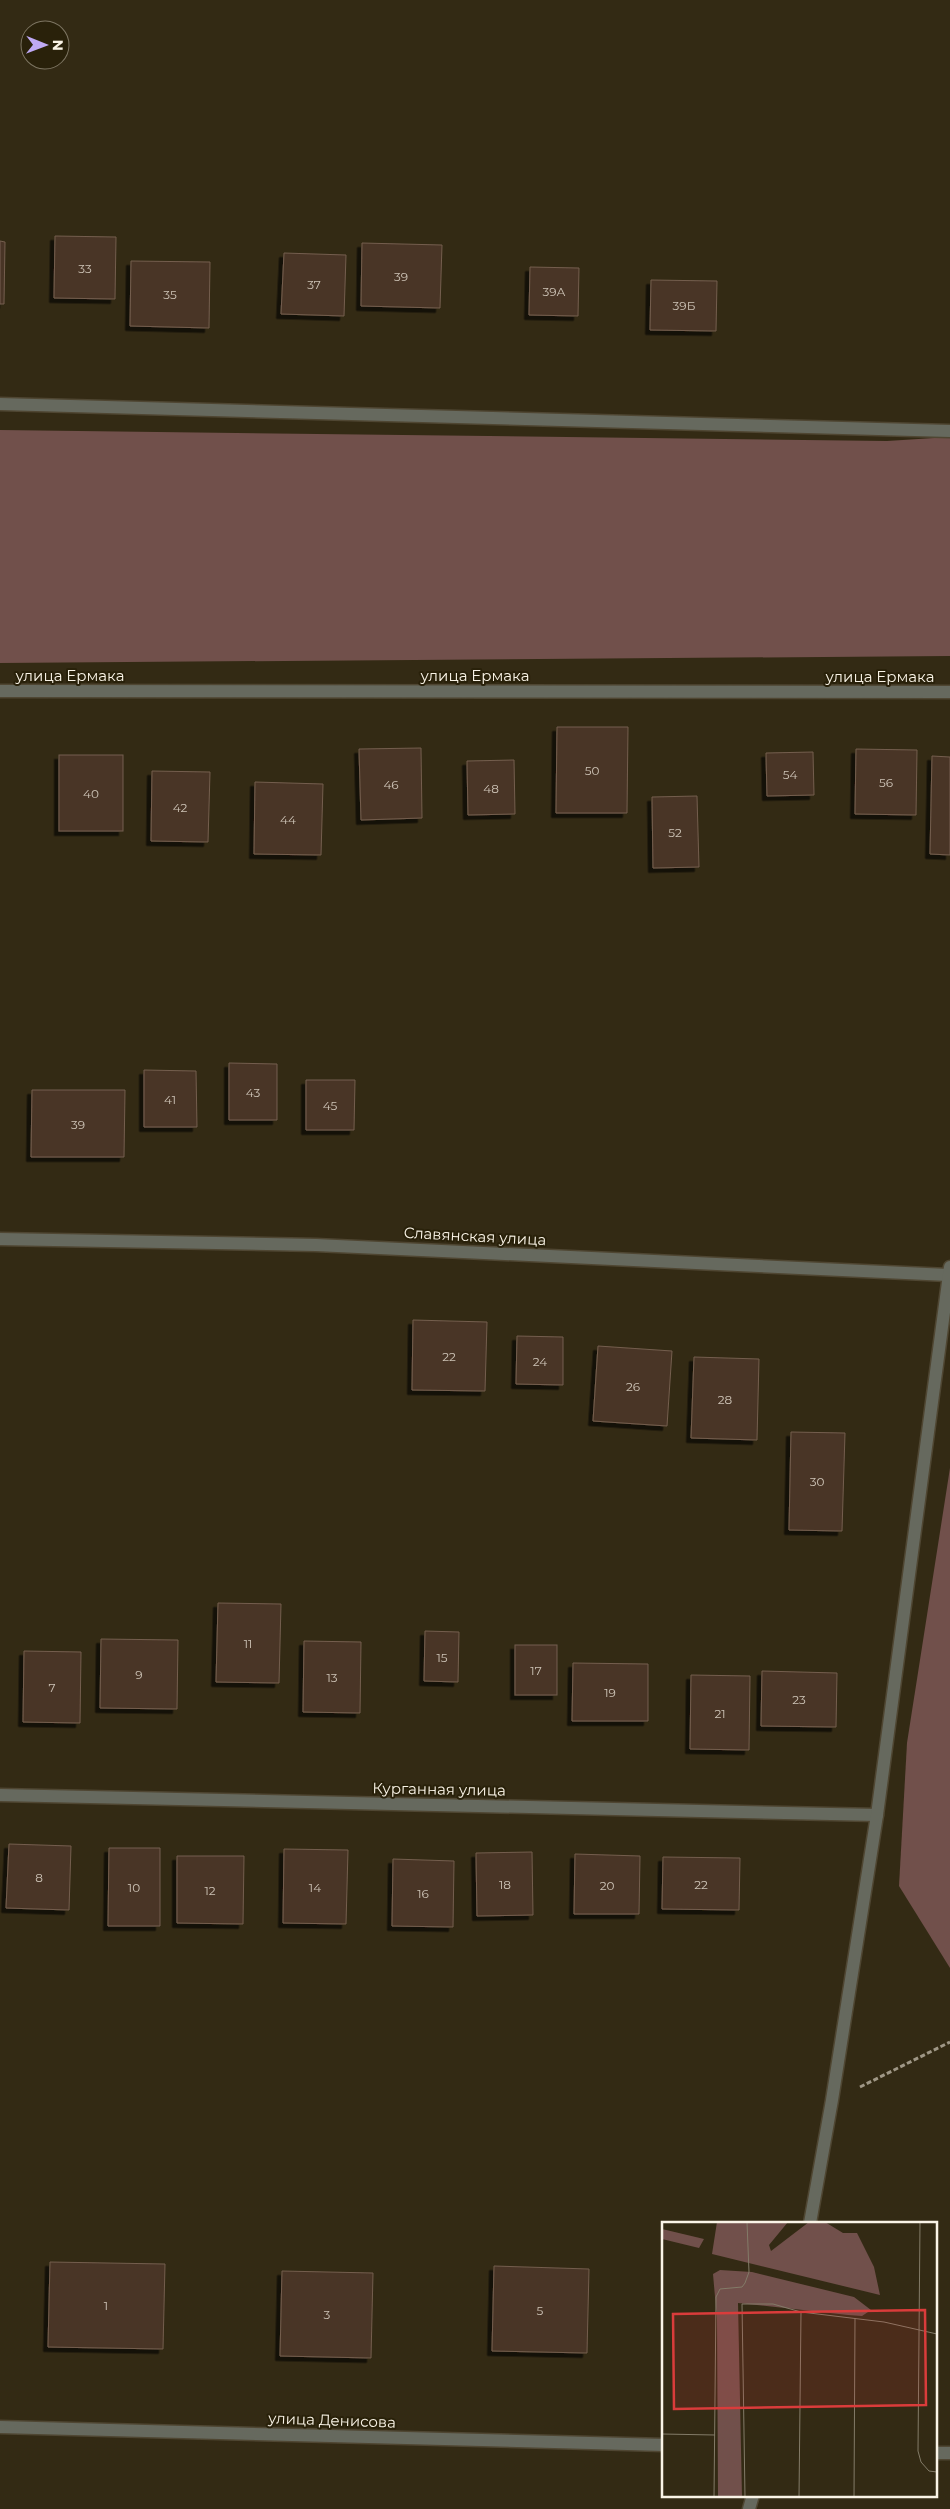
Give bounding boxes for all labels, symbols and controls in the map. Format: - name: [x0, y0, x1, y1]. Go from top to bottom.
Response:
- north arrow: [20, 20, 70, 70]
- text: N: [49, 39, 67, 51]
- house number: 33: [78, 261, 92, 276]
- house number: 39: [394, 269, 408, 284]
- house number: 37: [307, 277, 321, 292]
- house number: 39А: [543, 284, 566, 299]
- house number: 35: [163, 287, 177, 302]
- house number: 39Б: [673, 298, 696, 313]
- street label: улица Ермака: [15, 666, 124, 685]
- street label: улица Ермака: [420, 666, 529, 685]
- street label: улица Ермака: [825, 667, 934, 686]
- house number: 50: [585, 763, 599, 778]
- house number: 54: [783, 767, 797, 782]
- house number: 56: [879, 775, 893, 790]
- house number: 46: [383, 777, 399, 792]
- house number: 48: [483, 781, 499, 796]
- house number: 40: [83, 786, 99, 801]
- house number: 42: [173, 800, 188, 815]
- house number: 44: [280, 812, 296, 827]
- house number: 52: [668, 825, 682, 840]
- house number: 43: [246, 1085, 260, 1100]
- house number: 41: [164, 1092, 176, 1107]
- house number: 45: [323, 1098, 338, 1113]
- house number: 39: [71, 1117, 85, 1132]
- street label: Славянская улица: [403, 1223, 547, 1249]
- house number: 22: [442, 1349, 456, 1364]
- house number: 24: [533, 1354, 547, 1369]
- house number: 26: [626, 1379, 640, 1394]
- house number: 28: [718, 1392, 733, 1407]
- house number: 30: [810, 1474, 824, 1489]
- house number: 11: [244, 1636, 252, 1651]
- house number: 15: [436, 1650, 448, 1665]
- house number: 17: [530, 1663, 542, 1678]
- house number: 9: [135, 1667, 143, 1682]
- house number: 13: [326, 1670, 338, 1685]
- house number: 7: [48, 1680, 56, 1695]
- house number: 19: [604, 1685, 616, 1700]
- house number: 23: [792, 1692, 806, 1707]
- house number: 21: [714, 1706, 726, 1721]
- street label: Курганная улица: [372, 1778, 506, 1800]
- house number: 8: [35, 1870, 43, 1885]
- house number: 18: [499, 1877, 511, 1892]
- house number: 22: [694, 1877, 708, 1892]
- house number: 20: [600, 1878, 614, 1893]
- house number: 10: [128, 1880, 140, 1895]
- house number: 14: [309, 1880, 321, 1895]
- house number: 12: [204, 1883, 216, 1898]
- house number: 16: [417, 1886, 429, 1901]
- inset map: [662, 2222, 938, 2496]
- house number: 1: [104, 2298, 108, 2313]
- house number: 5: [537, 2303, 544, 2318]
- house number: 3: [324, 2307, 331, 2322]
- street label: улица Денисова: [267, 2408, 396, 2432]

